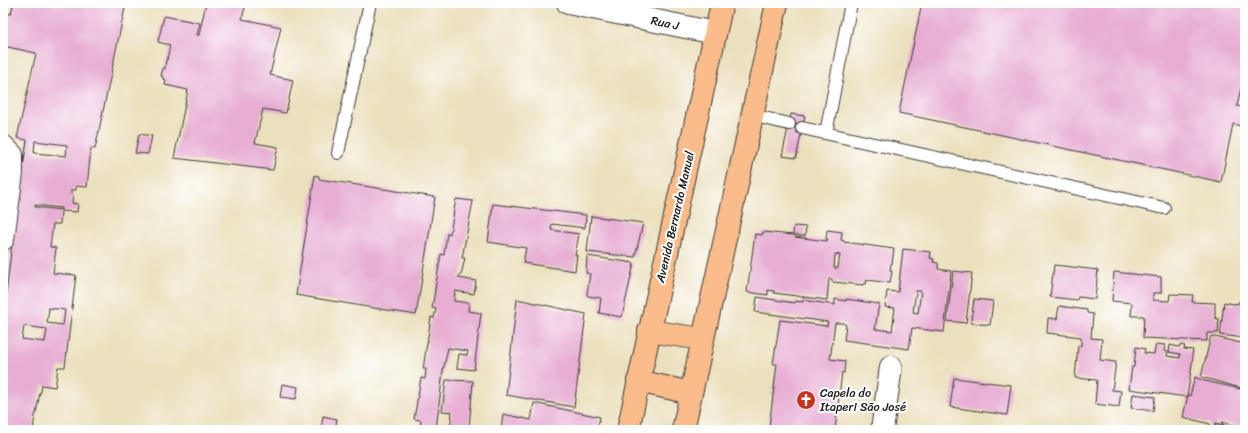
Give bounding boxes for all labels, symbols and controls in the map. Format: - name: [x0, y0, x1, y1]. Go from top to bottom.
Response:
- street label: Rua J: [649, 9, 682, 37]
- street label: Avenida Bernardo Manuel: [649, 149, 701, 286]
- place label: Capela do Itaperi São José: [819, 382, 906, 418]
- church icon: Capela do Itaperi São José: [795, 389, 817, 411]

